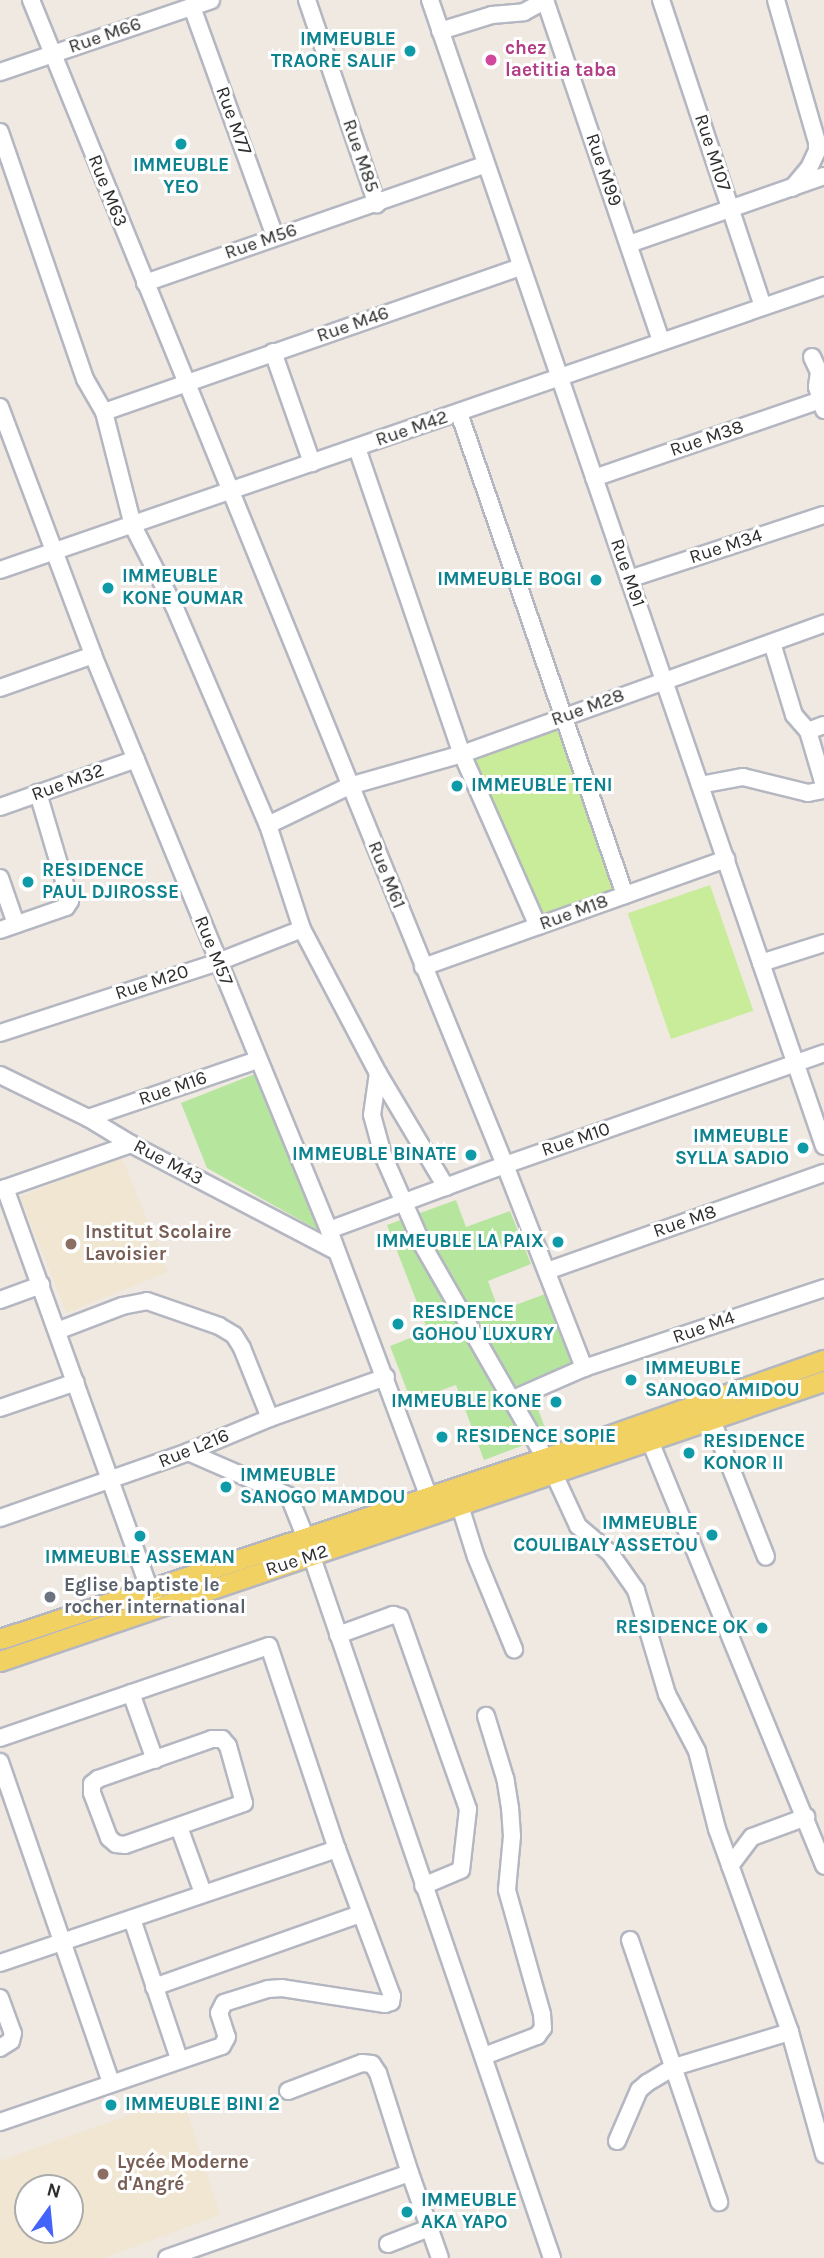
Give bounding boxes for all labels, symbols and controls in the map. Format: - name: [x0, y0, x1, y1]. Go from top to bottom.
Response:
- street label: Rue M66: [66, 13, 144, 59]
- place label: IMMEUBLE TRAORE SALIF: [271, 29, 396, 73]
- place label: chez laetitia taba: [505, 38, 617, 82]
- marker: IMMEUBLE TRAORE SALIF: [402, 43, 418, 59]
- marker: chez laetitia taba: [483, 52, 499, 68]
- street label: Rue M77: [210, 84, 256, 158]
- street label: Rue M107: [689, 111, 735, 195]
- street label: Rue M85: [337, 116, 383, 196]
- street label: Rue M99: [580, 131, 626, 209]
- marker: IMMEUBLE YEO: [173, 136, 189, 152]
- street label: Rue M63: [82, 152, 132, 230]
- place label: IMMEUBLE YEO: [133, 155, 229, 199]
- street label: Rue M56: [222, 219, 300, 265]
- street label: Rue M46: [314, 302, 392, 348]
- street label: Rue M42: [373, 406, 451, 452]
- street label: Rue M38: [667, 416, 747, 462]
- street label: Rue M34: [687, 525, 765, 569]
- street label: Rue M91: [605, 536, 649, 610]
- place label: IMMEUBLE KONE OUMAR: [122, 566, 244, 610]
- place label: IMMEUBLE BOGI: [437, 569, 582, 591]
- marker: IMMEUBLE BOGI: [588, 572, 604, 588]
- marker: IMMEUBLE KONE OUMAR: [100, 580, 116, 596]
- street label: Rue M28: [548, 684, 628, 732]
- street label: Rue M32: [29, 759, 107, 807]
- place label: IMMEUBLE TENI: [471, 775, 613, 797]
- marker: IMMEUBLE TENI: [449, 778, 465, 794]
- street label: Rue M61: [362, 838, 410, 912]
- place label: RESIDENCE PAUL DJIROSSE: [42, 860, 179, 904]
- marker: RESIDENCE PAUL DJIROSSE: [20, 874, 36, 890]
- street label: Rue M18: [537, 890, 611, 936]
- street label: Rue M57: [189, 913, 237, 989]
- street label: Rue M20: [112, 960, 192, 1006]
- street label: Rue M16: [136, 1067, 210, 1111]
- street label: Rue M10: [539, 1118, 613, 1162]
- place label: IMMEUBLE SYLLA SADIO: [675, 1126, 789, 1170]
- street label: Rue M43: [129, 1135, 207, 1191]
- marker: IMMEUBLE SYLLA SADIO: [795, 1140, 811, 1156]
- place label: IMMEUBLE BINATE: [292, 1144, 457, 1166]
- marker: IMMEUBLE BINATE: [463, 1147, 479, 1163]
- street label: Rue M8: [650, 1201, 720, 1243]
- place label: Institut Scolaire Lavoisier: [85, 1222, 232, 1266]
- place label: IMMEUBLE LA PAIX: [376, 1231, 544, 1253]
- marker: IMMEUBLE LA PAIX: [550, 1234, 566, 1250]
- marker: Institut Scolaire Lavoisier: [63, 1236, 79, 1252]
- place label: RESIDENCE GOHOU LUXURY: [412, 1302, 554, 1346]
- street label: Rue M4: [670, 1307, 738, 1349]
- marker: RESIDENCE GOHOU LUXURY: [390, 1316, 406, 1332]
- place label: IMMEUBLE SANOGO AMIDOU: [645, 1358, 800, 1402]
- marker: IMMEUBLE SANOGO AMIDOU: [623, 1372, 639, 1388]
- place label: IMMEUBLE KONE: [391, 1391, 542, 1413]
- marker: IMMEUBLE KONE: [548, 1394, 564, 1410]
- street label: Rue L216: [155, 1424, 233, 1474]
- place label: RESIDENCE SOPIE: [456, 1426, 616, 1448]
- marker: RESIDENCE SOPIE: [434, 1429, 450, 1445]
- place label: RESIDENCE KONOR II: [703, 1431, 805, 1475]
- marker: RESIDENCE KONOR II: [681, 1445, 697, 1461]
- place label: IMMEUBLE SANOGO MAMDOU: [240, 1465, 405, 1509]
- marker: IMMEUBLE SANOGO MAMDOU: [218, 1479, 234, 1495]
- place label: IMMEUBLE COULIBALY ASSETOU: [513, 1513, 698, 1557]
- marker: IMMEUBLE COULIBALY ASSETOU: [704, 1527, 720, 1543]
- marker: IMMEUBLE ASSEMAN: [132, 1528, 148, 1544]
- street label: Rue M2: [263, 1540, 331, 1582]
- place label: IMMEUBLE ASSEMAN: [45, 1547, 235, 1569]
- place label: Eglise baptiste le rocher international: [64, 1575, 246, 1619]
- marker: Eglise baptiste le rocher international: [42, 1589, 58, 1605]
- place label: RESIDENCE OK: [616, 1617, 748, 1639]
- marker: RESIDENCE OK: [754, 1620, 770, 1636]
- place label: IMMEUBLE BINI 2: [125, 2094, 280, 2116]
- marker: IMMEUBLE BINI 2: [103, 2097, 119, 2113]
- place label: Lycée Moderne d'Angré: [117, 2152, 249, 2196]
- marker: Lycée Moderne d'Angré: [95, 2166, 111, 2182]
- north arrow: [14, 2174, 84, 2244]
- text: N: [44, 2178, 63, 2203]
- place label: IMMEUBLE AKA YAPO: [421, 2190, 517, 2234]
- marker: IMMEUBLE AKA YAPO: [399, 2204, 415, 2220]

